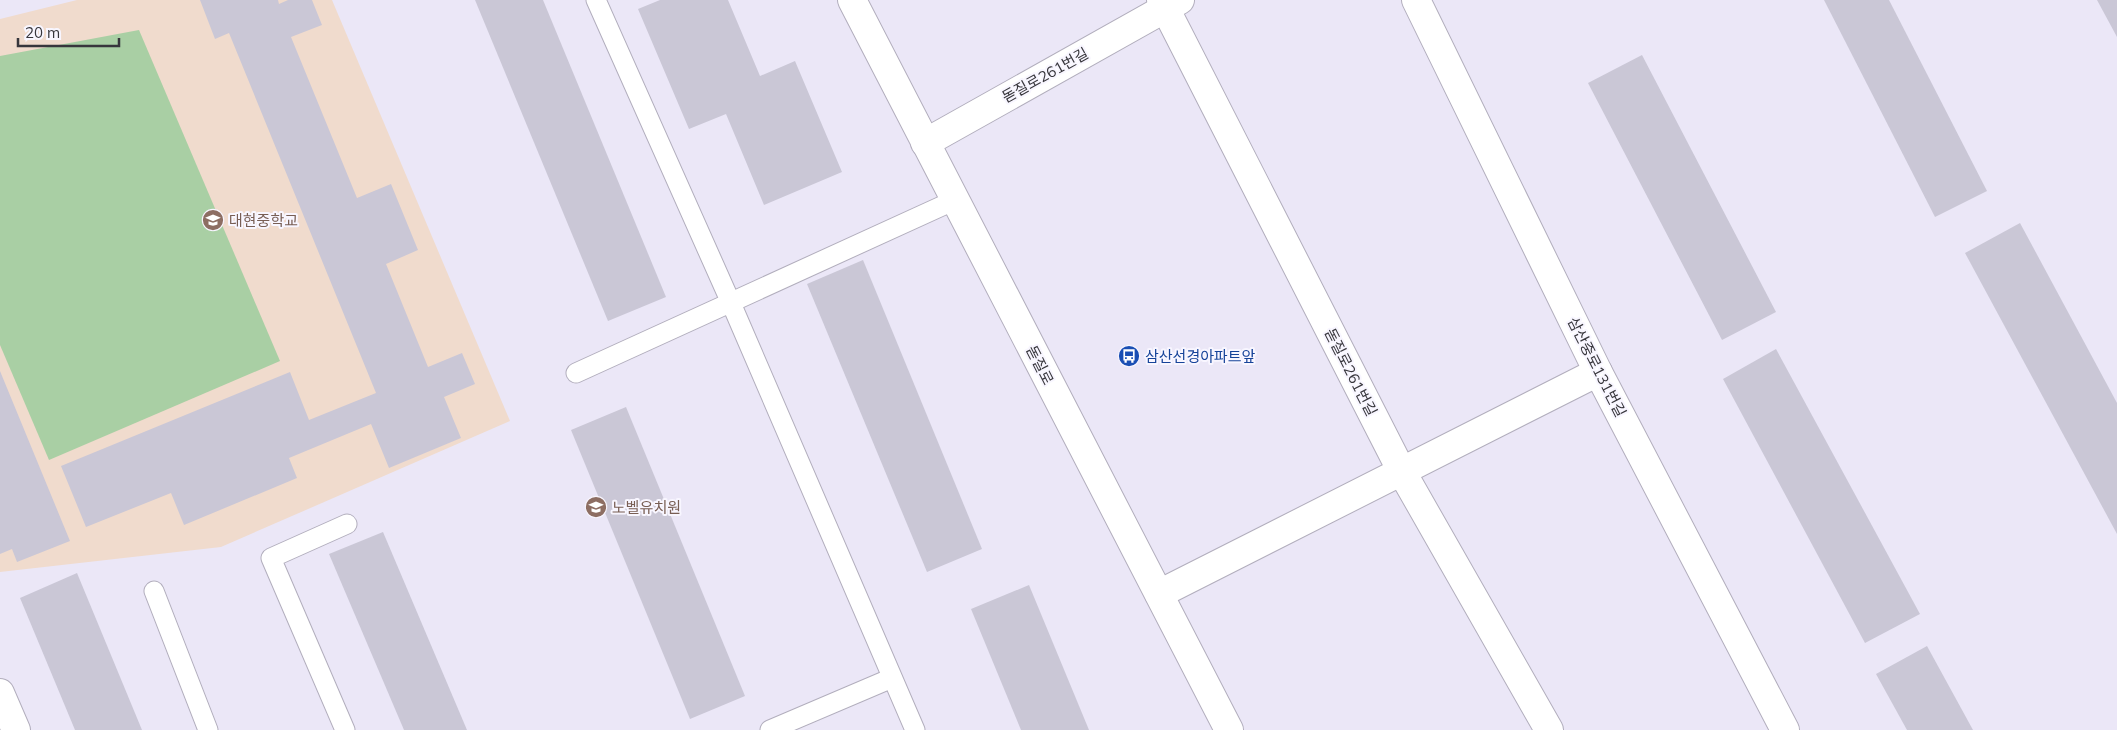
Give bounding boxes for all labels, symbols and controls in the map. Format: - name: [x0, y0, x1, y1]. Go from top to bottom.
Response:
- scale bar: [18, 15, 119, 47]
- text: 20 m: [25, 23, 60, 42]
- street label: 돋질로261번길: [998, 43, 1092, 107]
- school or university icon: 대현중학교: [201, 208, 225, 232]
- place label: 대현중학교: [229, 211, 298, 230]
- street label: 삼산중로131번길: [1564, 314, 1630, 420]
- street label: 돋질로261번길: [1321, 325, 1381, 419]
- street label: 돋질로: [1022, 342, 1058, 388]
- bus stop icon: 삼산선경아파트앞: [1117, 344, 1141, 368]
- place label: 삼산선경아파트앞: [1145, 347, 1256, 366]
- school or university icon: 노벨유치원: [584, 495, 608, 519]
- place label: 노벨유치원: [612, 498, 681, 517]

